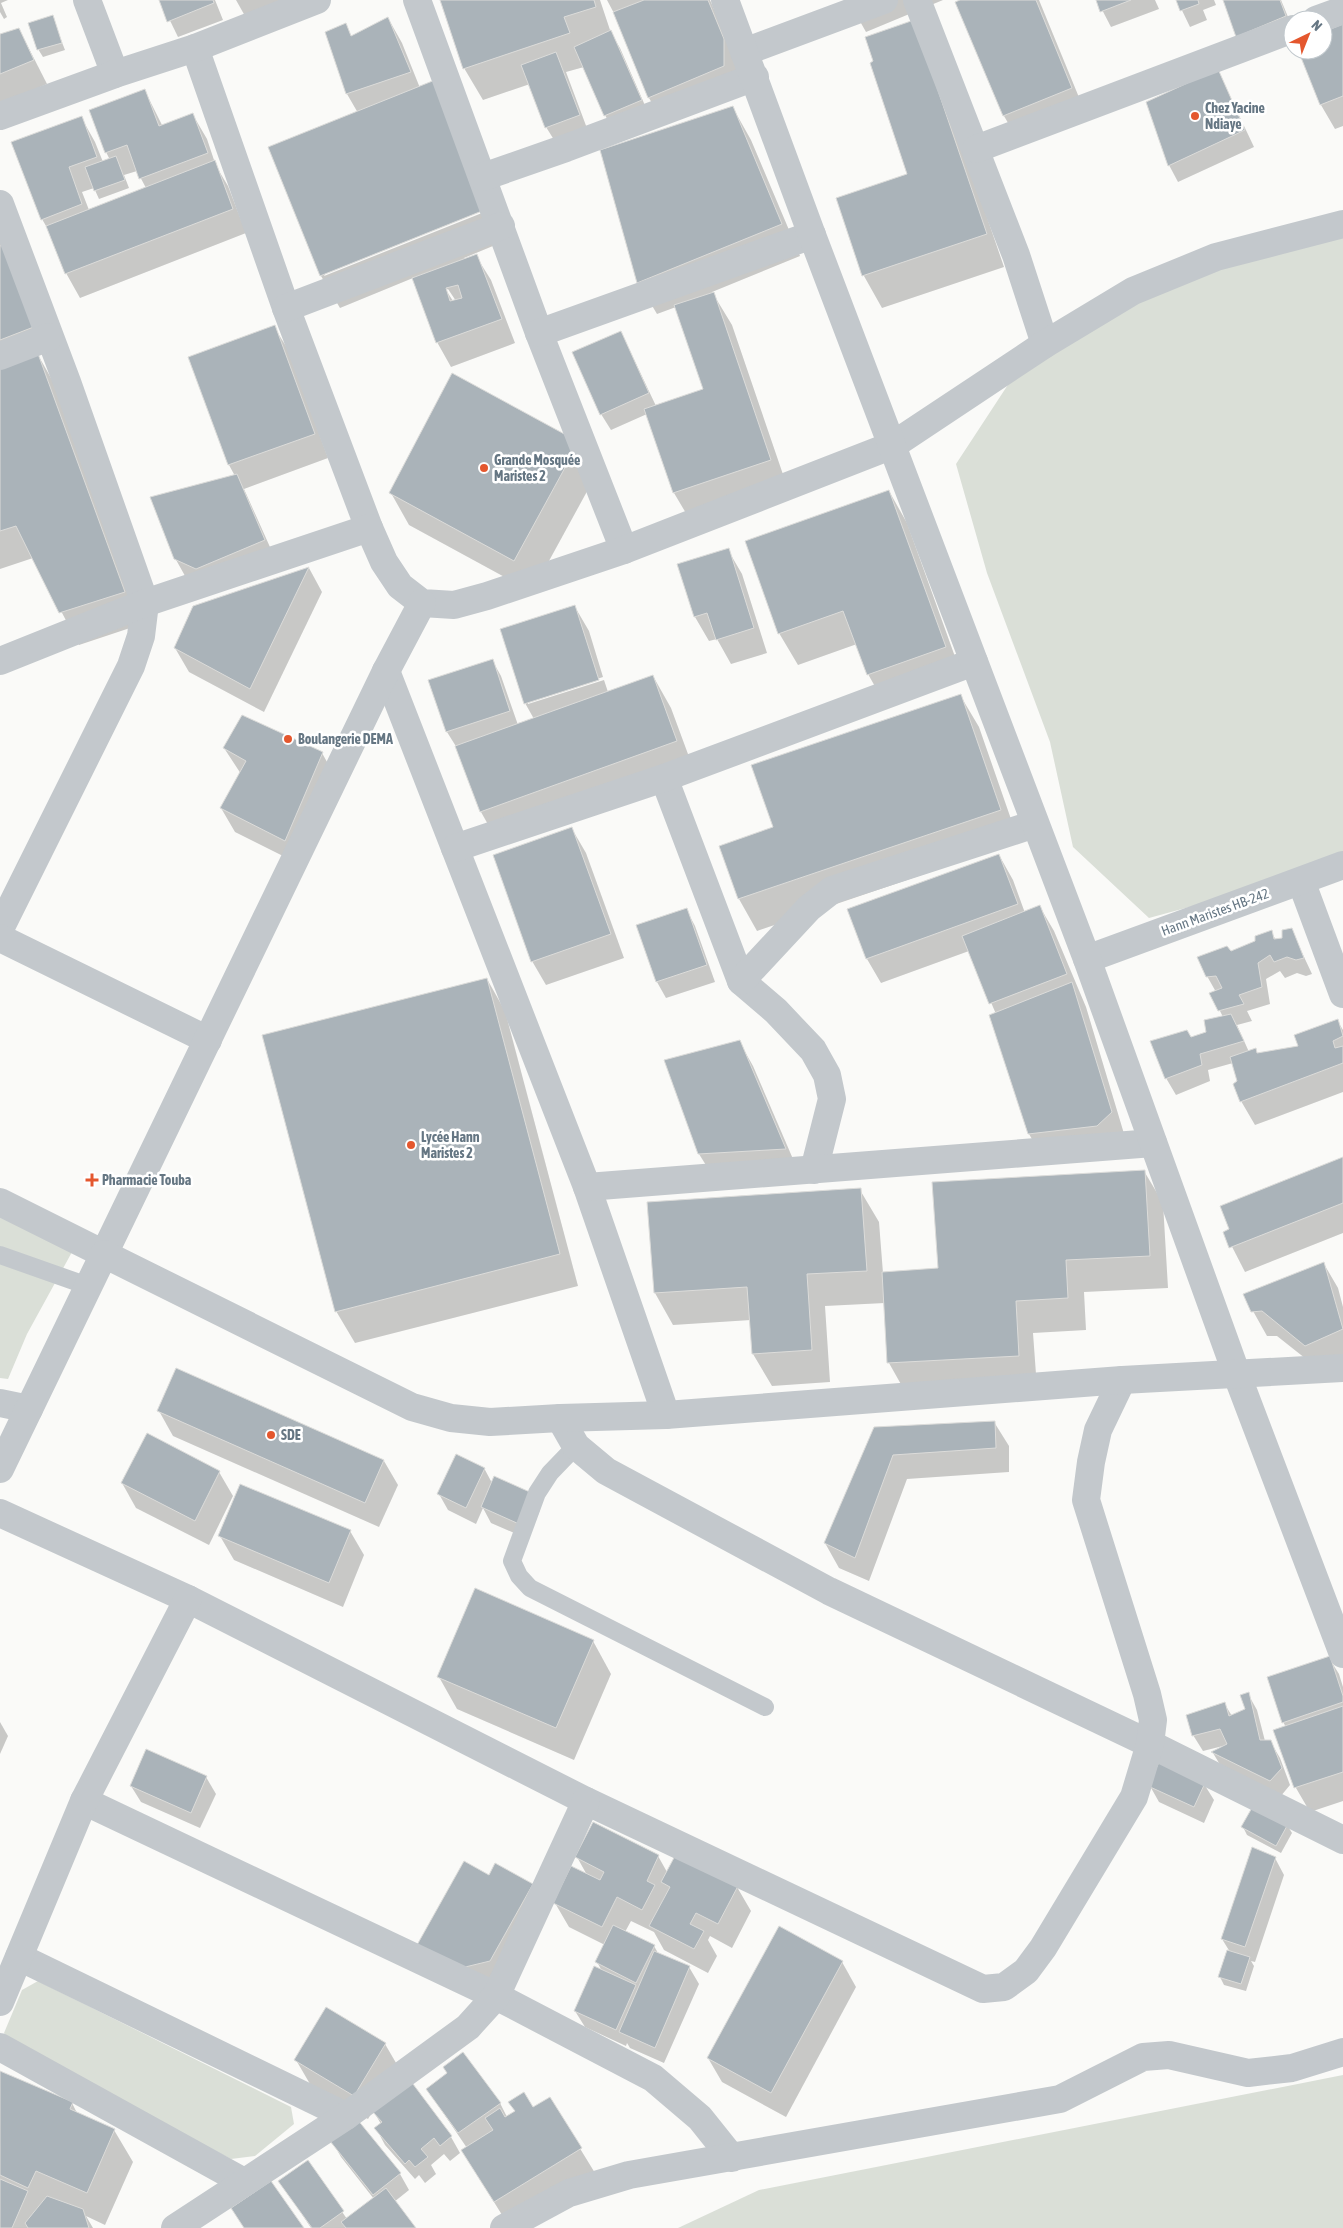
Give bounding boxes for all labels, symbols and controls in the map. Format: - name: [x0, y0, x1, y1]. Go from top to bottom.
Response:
- north arrow: [1283, 10, 1333, 60]
- text: N: [1308, 17, 1325, 34]
- place label: Chez Yacine Ndiaye: [1205, 100, 1265, 132]
- marker: Chez Yacine Ndiaye: [1189, 110, 1201, 122]
- place label: Grande Mosquée Maristes 2: [494, 452, 580, 484]
- marker: Grande Mosquée Maristes 2: [478, 462, 490, 474]
- place label: Boulangerie DEMA: [298, 731, 393, 747]
- marker: Boulangerie DEMA: [282, 733, 294, 745]
- street label: Hann Maristes HB-242: [1159, 885, 1271, 939]
- place label: Lycée Hann Maristes 2: [421, 1129, 480, 1161]
- marker: Lycée Hann Maristes 2: [405, 1139, 417, 1151]
- place label: Pharmacie Touba: [102, 1172, 192, 1188]
- marker: Pharmacie Touba: [86, 1174, 98, 1186]
- place label: SDE: [281, 1427, 301, 1443]
- marker: SDE: [265, 1429, 277, 1441]

